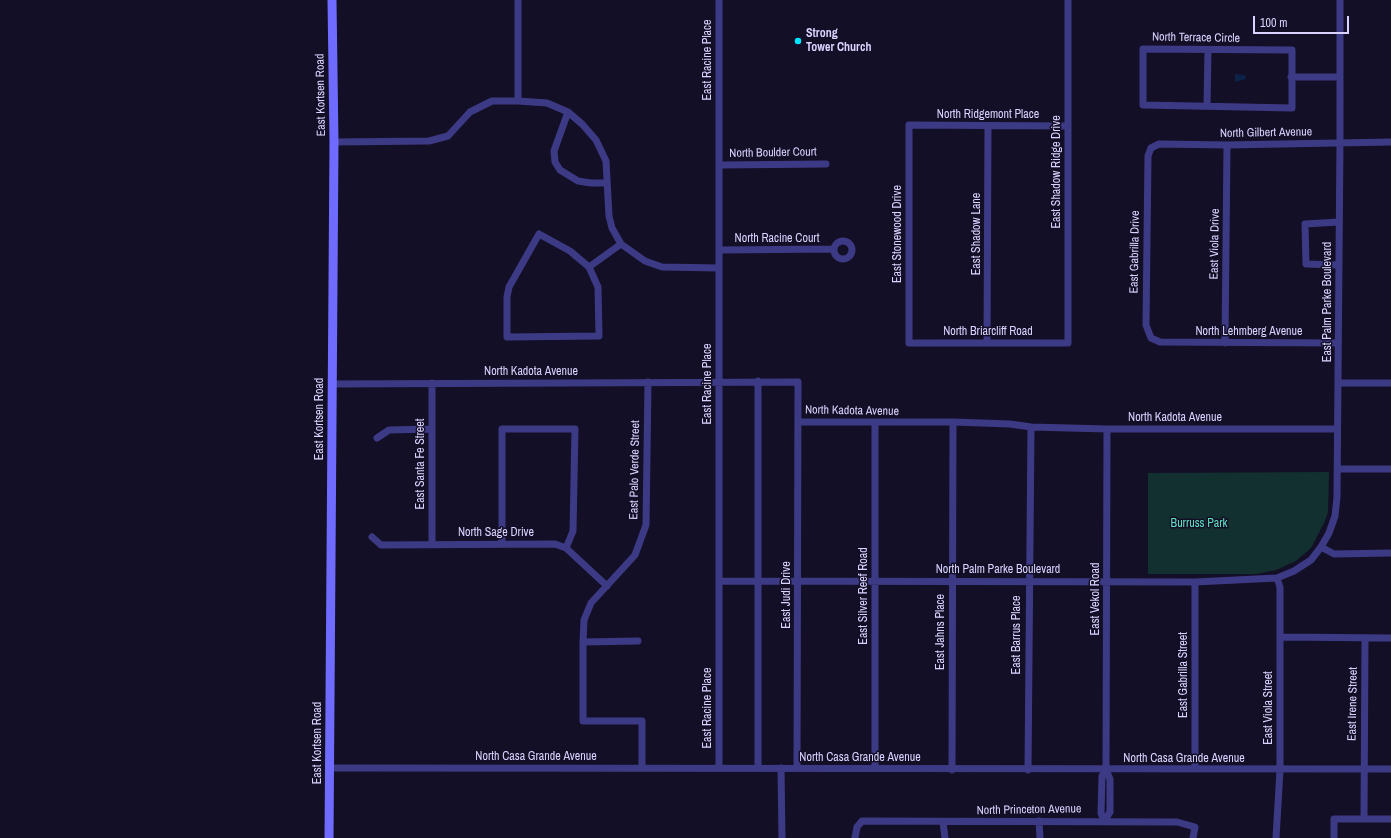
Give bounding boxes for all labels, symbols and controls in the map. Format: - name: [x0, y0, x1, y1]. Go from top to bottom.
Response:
- scale bar: [1255, 8, 1351, 34]
- text: 100 m: [1260, 15, 1287, 31]
- street label: East Racine Place: [701, 20, 715, 100]
- place label: Strong Tower Church: [806, 27, 871, 55]
- street label: North Terrace Circle: [1152, 30, 1240, 46]
- marker: Strong Tower Church: [793, 36, 803, 46]
- street label: East Kortsen Road: [313, 54, 329, 136]
- street label: North Ridgemont Place: [937, 108, 1039, 122]
- street label: East Shadow Ridge Drive: [1050, 115, 1064, 229]
- street label: North Gilbert Avenue: [1220, 125, 1312, 141]
- street label: North Boulder Court: [729, 145, 817, 161]
- street label: East Stonewood Drive: [891, 185, 905, 283]
- street label: East Shadow Lane: [970, 193, 984, 275]
- street label: East Viola Drive: [1207, 208, 1223, 280]
- street label: East Gabrilla Drive: [1127, 210, 1143, 294]
- street label: North Racine Court: [735, 232, 819, 246]
- street label: East Palm Parke Boulevard: [1321, 242, 1335, 362]
- street label: North Briarcliff Road: [943, 325, 1033, 339]
- street label: North Lehmberg Avenue: [1195, 325, 1303, 339]
- street label: East Racine Place: [701, 344, 715, 424]
- street label: North Kadota Avenue: [484, 365, 578, 379]
- street label: East Kortsen Road: [313, 378, 327, 460]
- street label: North Kadota Avenue: [805, 403, 899, 419]
- street label: North Kadota Avenue: [1128, 411, 1222, 425]
- street label: East Santa Fe Street: [414, 419, 428, 509]
- street label: East Palo Verde Street: [627, 420, 643, 520]
- park label: Burruss Park: [1171, 517, 1227, 531]
- street label: North Sage Drive: [458, 526, 534, 540]
- street label: East Silver Reef Road: [857, 547, 871, 645]
- street label: East Judi Drive: [780, 561, 794, 629]
- street label: North Palm Parke Boulevard: [936, 563, 1060, 577]
- street label: East Vekol Road: [1089, 563, 1103, 635]
- street label: East Jahns Place: [934, 594, 948, 670]
- street label: East Barrus Place: [1010, 596, 1024, 674]
- street label: East Gabrilla Street: [1177, 632, 1191, 718]
- street label: East Irene Street: [1345, 667, 1361, 741]
- street label: East Racine Place: [701, 668, 715, 748]
- street label: East Viola Street: [1262, 671, 1276, 745]
- street label: East Kortsen Road: [311, 702, 325, 784]
- street label: North Casa Grande Avenue: [475, 750, 597, 764]
- street label: North Casa Grande Avenue: [799, 751, 921, 765]
- street label: North Casa Grande Avenue: [1123, 752, 1245, 766]
- street label: North Princeton Avenue: [976, 802, 1082, 818]

